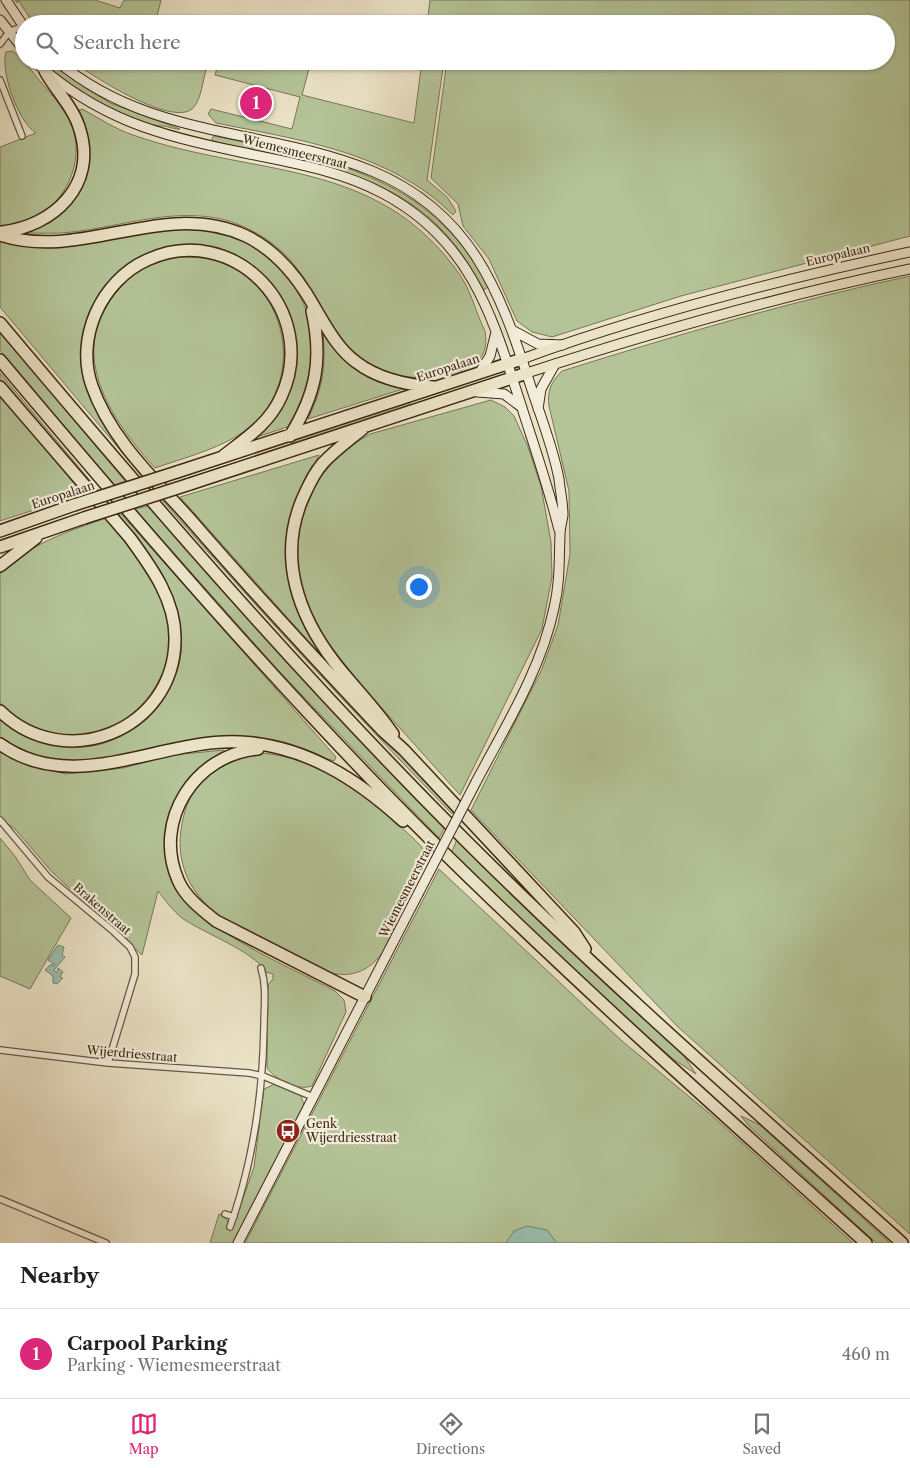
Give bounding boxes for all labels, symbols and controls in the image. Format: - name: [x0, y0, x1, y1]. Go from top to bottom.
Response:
- search box: [15, 15, 895, 70]
- icon: search: [33, 29, 61, 57]
- text: Search here: [73, 31, 181, 54]
- pin: 1: [240, 84, 272, 122]
- street label: Wiemesmeerstraat: [240, 131, 350, 172]
- street label: Europalaan: [804, 240, 872, 269]
- street label: Europalaan: [414, 350, 482, 385]
- street label: Europalaan: [29, 477, 97, 512]
- your location: [406, 574, 432, 600]
- street label: Wiemesmeerstraat: [375, 837, 438, 941]
- street label: Brakenstraat: [70, 879, 135, 938]
- street label: Wijerdriesstraat: [85, 1042, 179, 1065]
- place label: Genk Wijerdriesstraat: [305, 1116, 398, 1145]
- bus stop icon: Genk Wijerdriesstraat: [275, 1118, 301, 1144]
- text: Nearby: [20, 1263, 99, 1288]
- text: Carpool Parking: [67, 1332, 227, 1355]
- text: 1: [32, 1344, 40, 1364]
- text: 460 m: [842, 1344, 890, 1364]
- text: Parking · Wiemesmeerstraat: [67, 1355, 281, 1375]
- tab: Map: [129, 1410, 159, 1458]
- tab: Directions: [416, 1410, 485, 1458]
- tab: Saved: [742, 1410, 781, 1458]

